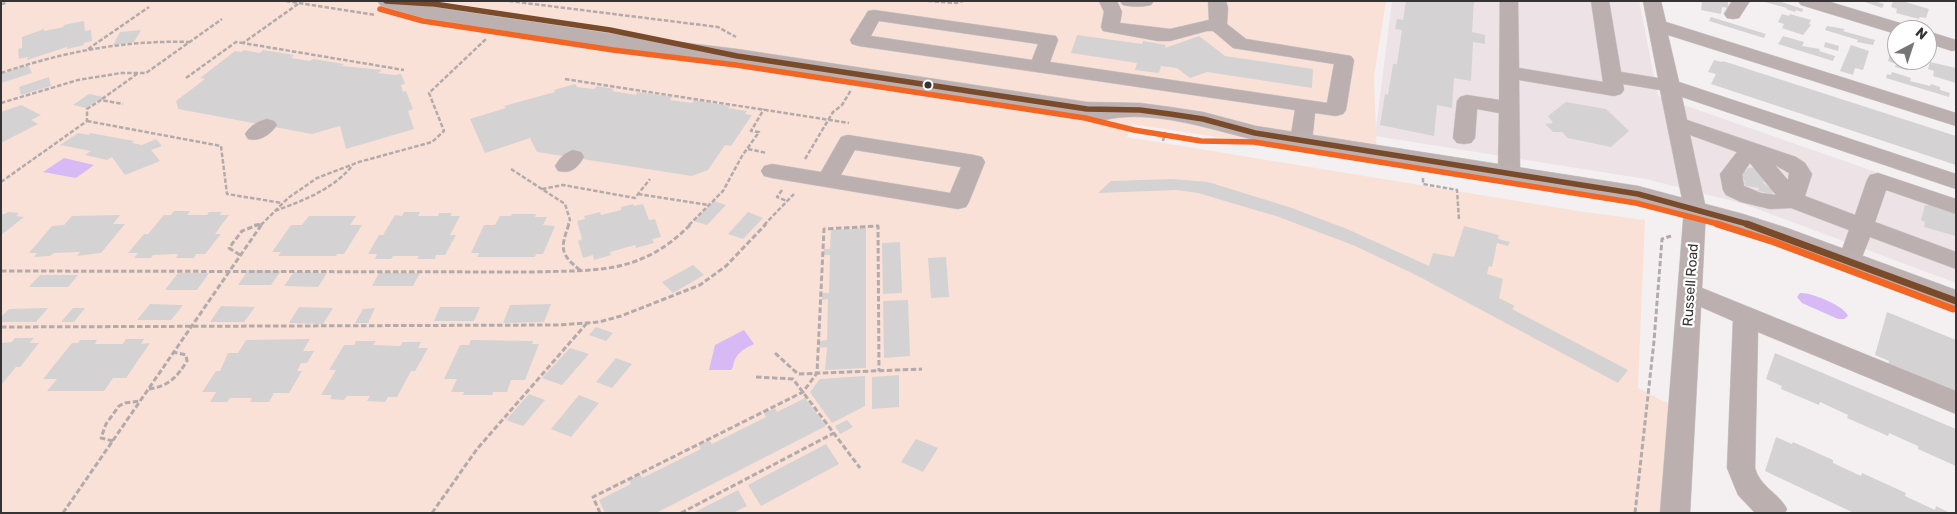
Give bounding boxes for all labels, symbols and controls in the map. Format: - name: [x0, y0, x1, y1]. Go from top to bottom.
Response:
- north arrow: [1887, 20, 1937, 70]
- text: N: [1912, 24, 1931, 44]
- unlabelled marker: [923, 80, 933, 90]
- street label: Russell Road: [1680, 243, 1702, 327]

